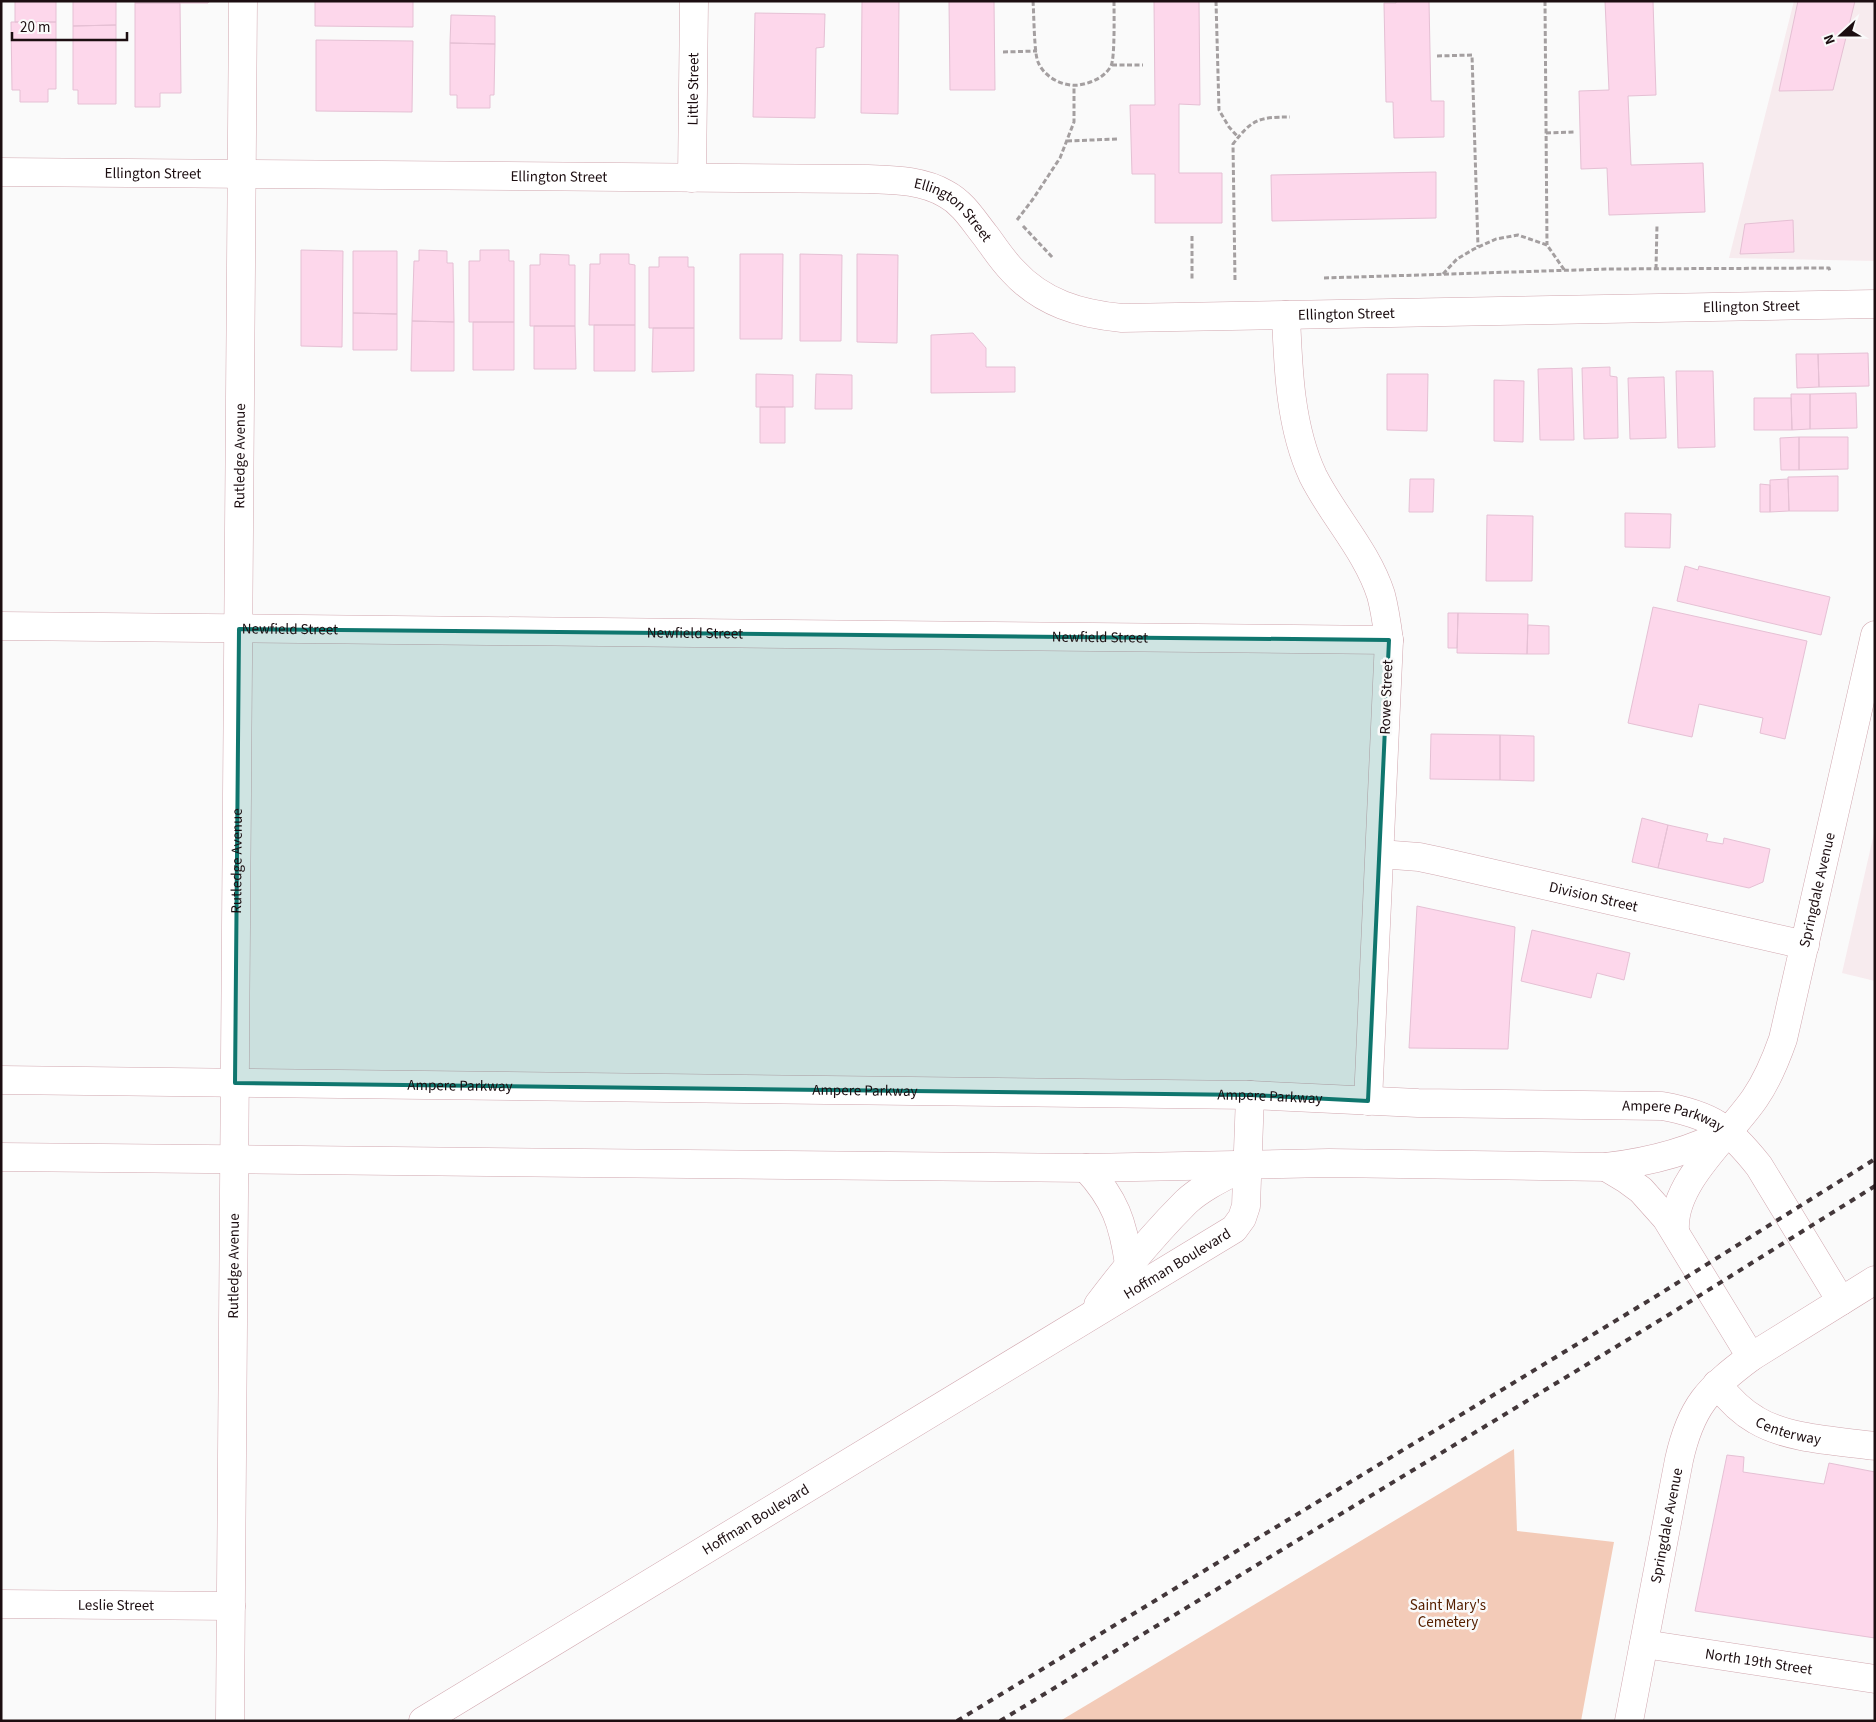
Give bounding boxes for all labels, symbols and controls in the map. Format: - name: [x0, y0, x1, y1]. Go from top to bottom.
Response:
- scale bar: [12, 10, 128, 42]
- north arrow: [1816, 10, 1866, 60]
- text: 20 m: [20, 17, 50, 38]
- text: N: [1819, 31, 1841, 47]
- street label: Little Street: [683, 53, 704, 126]
- street label: Ellington Street: [104, 163, 202, 185]
- street label: Ellington Street: [510, 166, 608, 188]
- street label: Ellington Street: [912, 173, 997, 246]
- street label: Ellington Street: [1703, 295, 1800, 318]
- street label: Ellington Street: [1298, 303, 1395, 326]
- street label: Rutledge Avenue: [229, 403, 251, 509]
- street label: Newfield Street: [242, 618, 338, 640]
- street label: Newfield Street: [647, 623, 743, 644]
- street label: Newfield Street: [1052, 627, 1148, 649]
- street label: Rowe Street: [1375, 659, 1398, 735]
- street label: Rutledge Avenue: [226, 808, 248, 914]
- street label: Springdale Avenue: [1794, 830, 1841, 950]
- street label: Division Street: [1547, 877, 1640, 917]
- street label: Ampere Parkway: [407, 1075, 513, 1097]
- street label: Ampere Parkway: [812, 1080, 918, 1102]
- street label: Ampere Parkway: [1217, 1085, 1323, 1109]
- street label: Ampere Parkway: [1622, 1096, 1728, 1137]
- street label: Rutledge Avenue: [223, 1213, 245, 1319]
- street label: Hoffman Boulevard: [1120, 1223, 1235, 1305]
- street label: Centerway: [1752, 1412, 1823, 1450]
- street label: Springdale Avenue: [1646, 1466, 1688, 1585]
- street label: Hoffman Boulevard: [698, 1479, 813, 1560]
- street label: Leslie Street: [78, 1595, 154, 1616]
- park label: Saint Mary's Cemetery: [1410, 1595, 1486, 1633]
- street label: North 19th Street: [1704, 1643, 1814, 1680]

